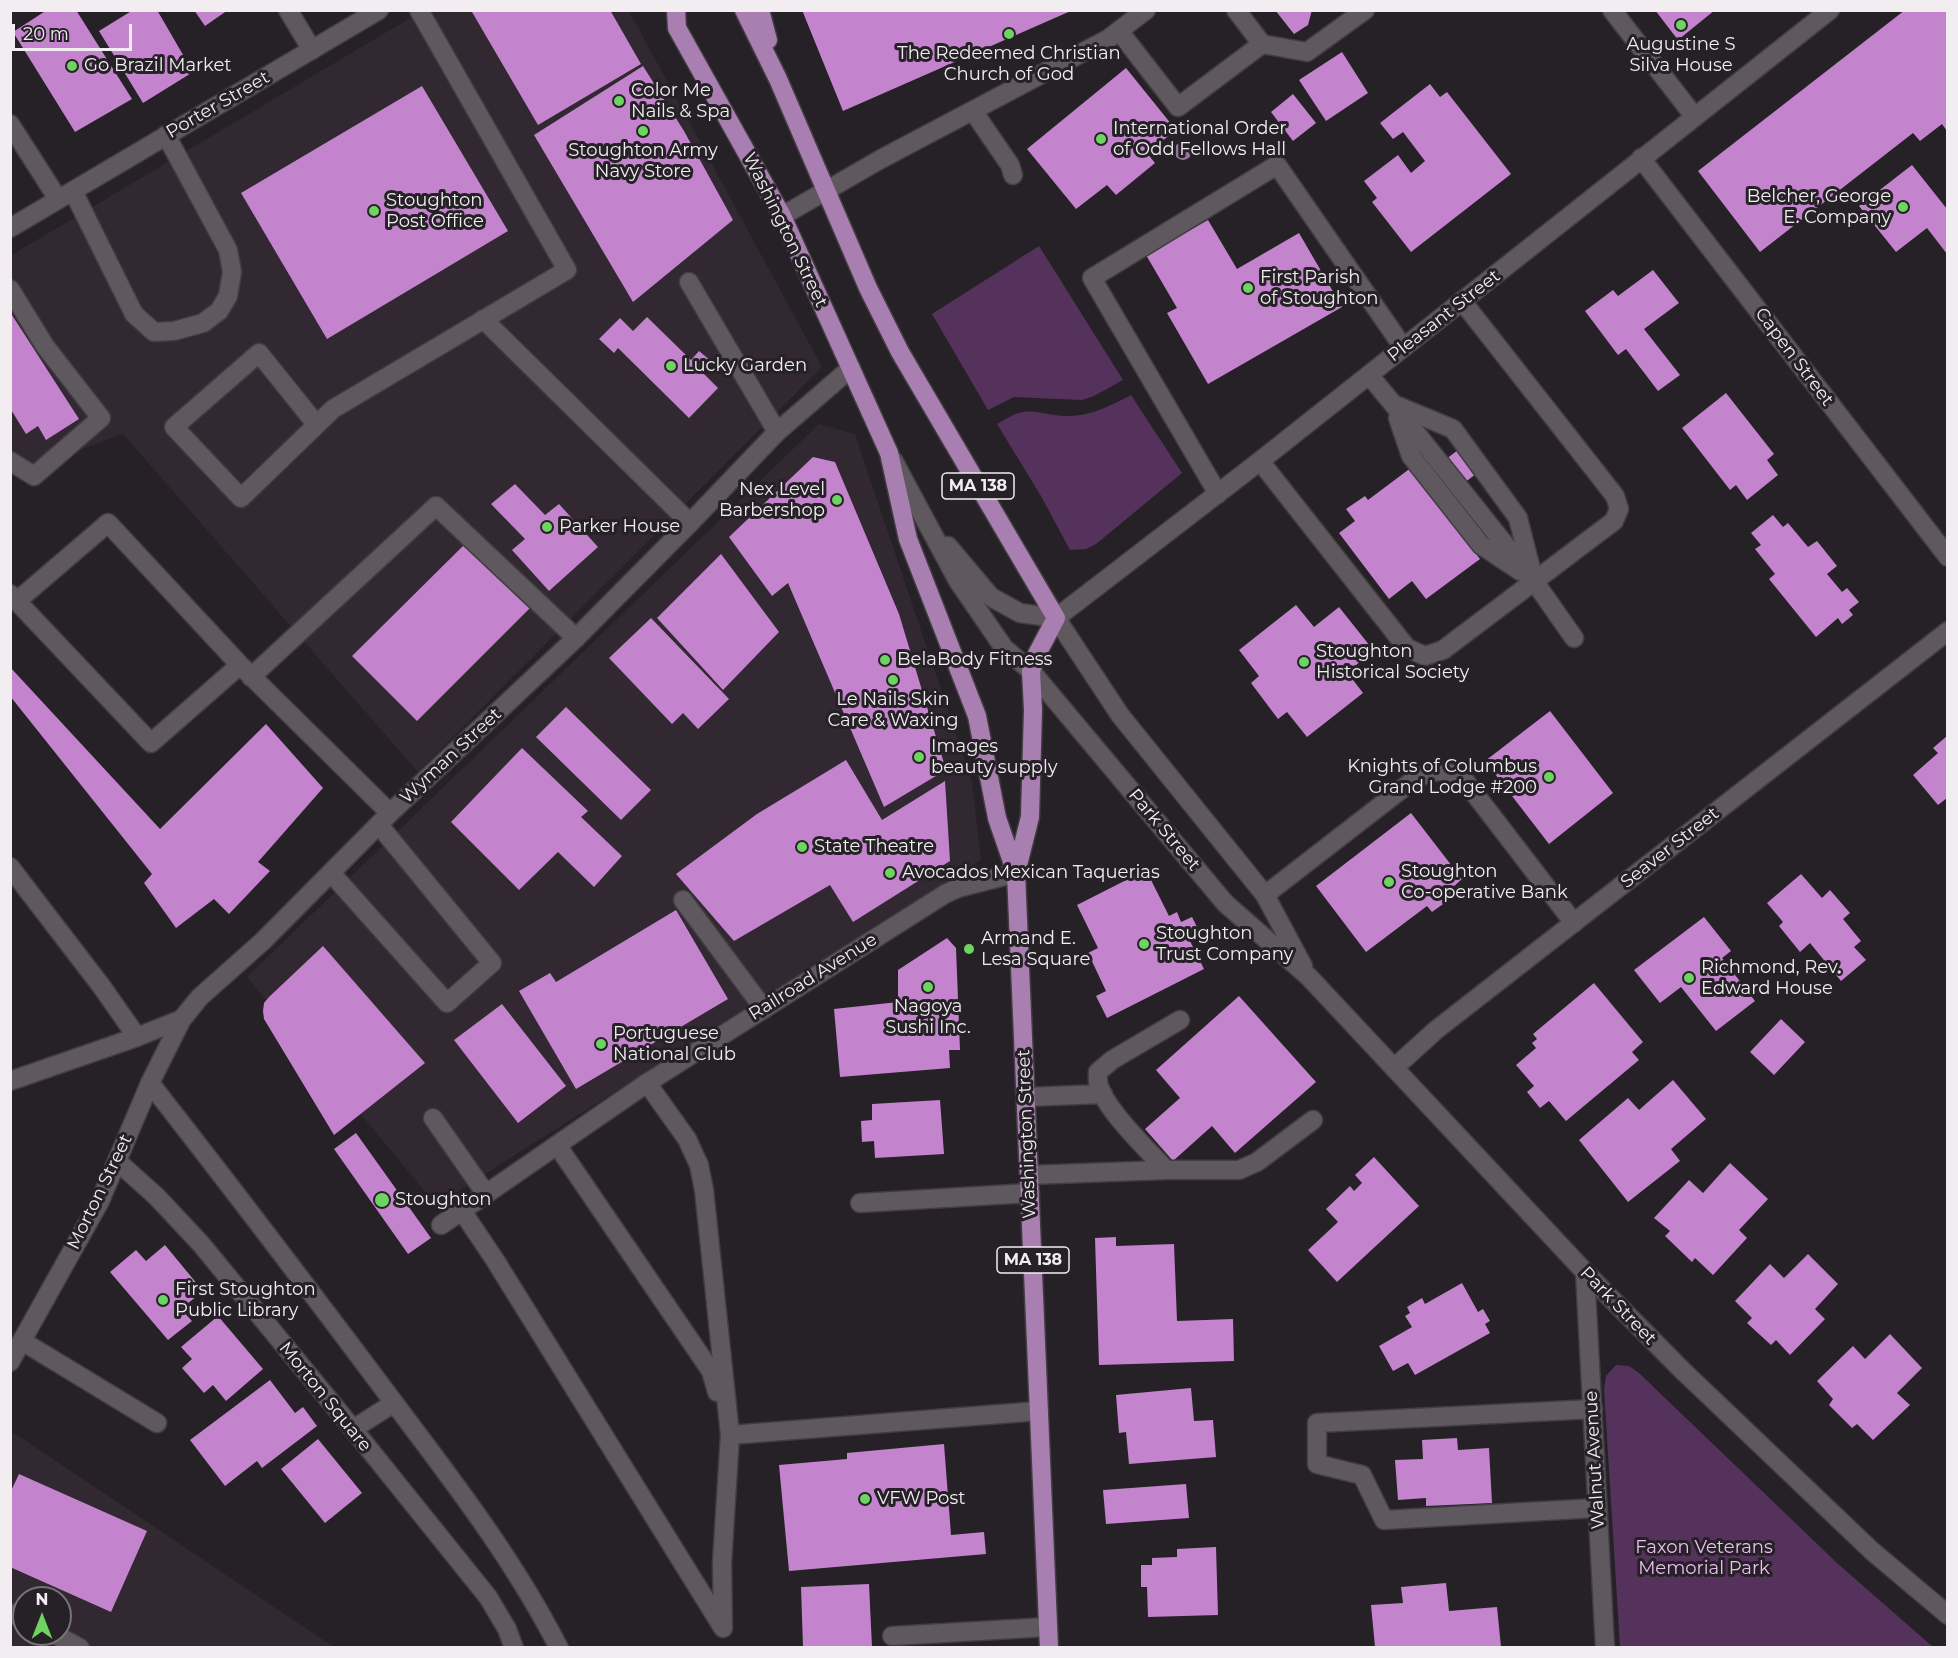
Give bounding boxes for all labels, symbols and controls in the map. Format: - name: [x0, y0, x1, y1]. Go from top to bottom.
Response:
- scale bar: [15, 12, 135, 50]
- marker: Augustine S Silva House: [1674, 18, 1688, 32]
- text: 20 m: [23, 23, 69, 45]
- marker: The Redeemed Christian Church of God: [1002, 27, 1016, 41]
- place label: Augustine S Silva House: [1626, 34, 1736, 76]
- place label: The Redeemed Christian Church of God: [897, 43, 1121, 86]
- place label: Go Brazil Market: [84, 55, 232, 77]
- marker: Go Brazil Market: [65, 59, 79, 73]
- street label: Porter Street: [163, 67, 273, 143]
- place label: Color Me Nails & Spa: [631, 80, 730, 122]
- marker: Color Me Nails & Spa: [612, 94, 626, 108]
- place label: International Order of Odd Fellows Hall: [1113, 118, 1286, 160]
- marker: Stoughton Army Navy Store: [636, 124, 650, 138]
- marker: International Order of Odd Fellows Hall: [1094, 132, 1108, 146]
- place label: Stoughton Army Navy Store: [568, 140, 718, 182]
- street label: Washington Street: [738, 149, 832, 311]
- place label: Belcher, George E. Company: [1747, 186, 1891, 228]
- place label: Stoughton Post Office: [386, 190, 484, 232]
- marker: Belcher, George E. Company: [1896, 200, 1910, 214]
- marker: Stoughton Post Office: [367, 204, 381, 218]
- street label: Pleasant Street: [1383, 265, 1505, 367]
- place label: First Parish of Stoughton: [1260, 267, 1378, 310]
- marker: First Parish of Stoughton: [1241, 281, 1255, 295]
- street label: Capen Street: [1750, 304, 1838, 410]
- place label: Lucky Garden: [683, 355, 807, 377]
- marker: Lucky Garden: [664, 359, 678, 373]
- road number: MA 138: [942, 473, 1014, 499]
- place label: Nex Level Barbershop: [719, 479, 825, 522]
- marker: Nex Level Barbershop: [830, 493, 844, 507]
- place label: Parker House: [559, 516, 680, 538]
- marker: Parker House: [540, 520, 554, 534]
- place label: Stoughton Historical Society: [1316, 641, 1469, 684]
- place label: BelaBody Fitness: [897, 649, 1052, 671]
- marker: BelaBody Fitness: [878, 653, 892, 667]
- marker: Stoughton Historical Society: [1297, 655, 1311, 669]
- marker: Le Nails Skin Care & Waxing: [886, 673, 900, 687]
- place label: Le Nails Skin Care & Waxing: [827, 689, 959, 732]
- street label: Wyman Street: [396, 704, 506, 808]
- place label: Images beauty supply: [931, 736, 1057, 778]
- marker: Images beauty supply: [912, 750, 926, 764]
- place label: Knights of Columbus Grand Lodge #200: [1347, 756, 1537, 798]
- marker: Knights of Columbus Grand Lodge #200: [1542, 770, 1556, 784]
- street label: Park Street: [1124, 785, 1204, 875]
- street label: Seaver Street: [1617, 803, 1723, 893]
- place label: State Theatre: [814, 836, 934, 858]
- marker: State Theatre: [795, 840, 809, 854]
- place label: Stoughton Co-operative Bank: [1401, 861, 1568, 904]
- place label: Avocados Mexican Taquerias: [902, 862, 1160, 884]
- marker: Avocados Mexican Taquerias: [883, 866, 897, 880]
- marker: Stoughton Co-operative Bank: [1382, 875, 1396, 889]
- place label: Stoughton Trust Company: [1156, 923, 1293, 966]
- place label: Armand E. Lesa Square: [981, 928, 1090, 970]
- street label: Railroad Avenue: [745, 929, 881, 1025]
- marker: Stoughton Trust Company: [1137, 937, 1151, 951]
- marker: Armand E. Lesa Square: [962, 942, 976, 956]
- place label: Richmond, Rev. Edward House: [1701, 957, 1841, 1000]
- marker: Richmond, Rev. Edward House: [1682, 971, 1696, 985]
- marker: Nagoya Sushi Inc.: [921, 980, 935, 994]
- place label: Nagoya Sushi Inc.: [885, 996, 971, 1038]
- place label: Portuguese National Club: [613, 1023, 736, 1066]
- marker: Portuguese National Club: [594, 1037, 608, 1051]
- street label: Washington Street: [1013, 1049, 1041, 1219]
- street label: Morton Street: [63, 1131, 137, 1253]
- place label: Stoughton: [395, 1189, 491, 1211]
- marker: Stoughton: [373, 1191, 391, 1209]
- road number: MA 138: [997, 1247, 1069, 1273]
- street label: Park Street: [1575, 1262, 1661, 1350]
- place label: First Stoughton Public Library: [175, 1279, 316, 1322]
- marker: First Stoughton Public Library: [156, 1293, 170, 1307]
- street label: Morton Square: [274, 1338, 376, 1456]
- street label: Walnut Avenue: [1581, 1390, 1609, 1530]
- place label: VFW Post: [877, 1488, 965, 1510]
- marker: VFW Post: [858, 1492, 872, 1506]
- park label: Faxon Veterans Memorial Park: [1635, 1537, 1773, 1580]
- north arrow: [12, 1586, 72, 1646]
- text: N: [36, 1590, 48, 1609]

